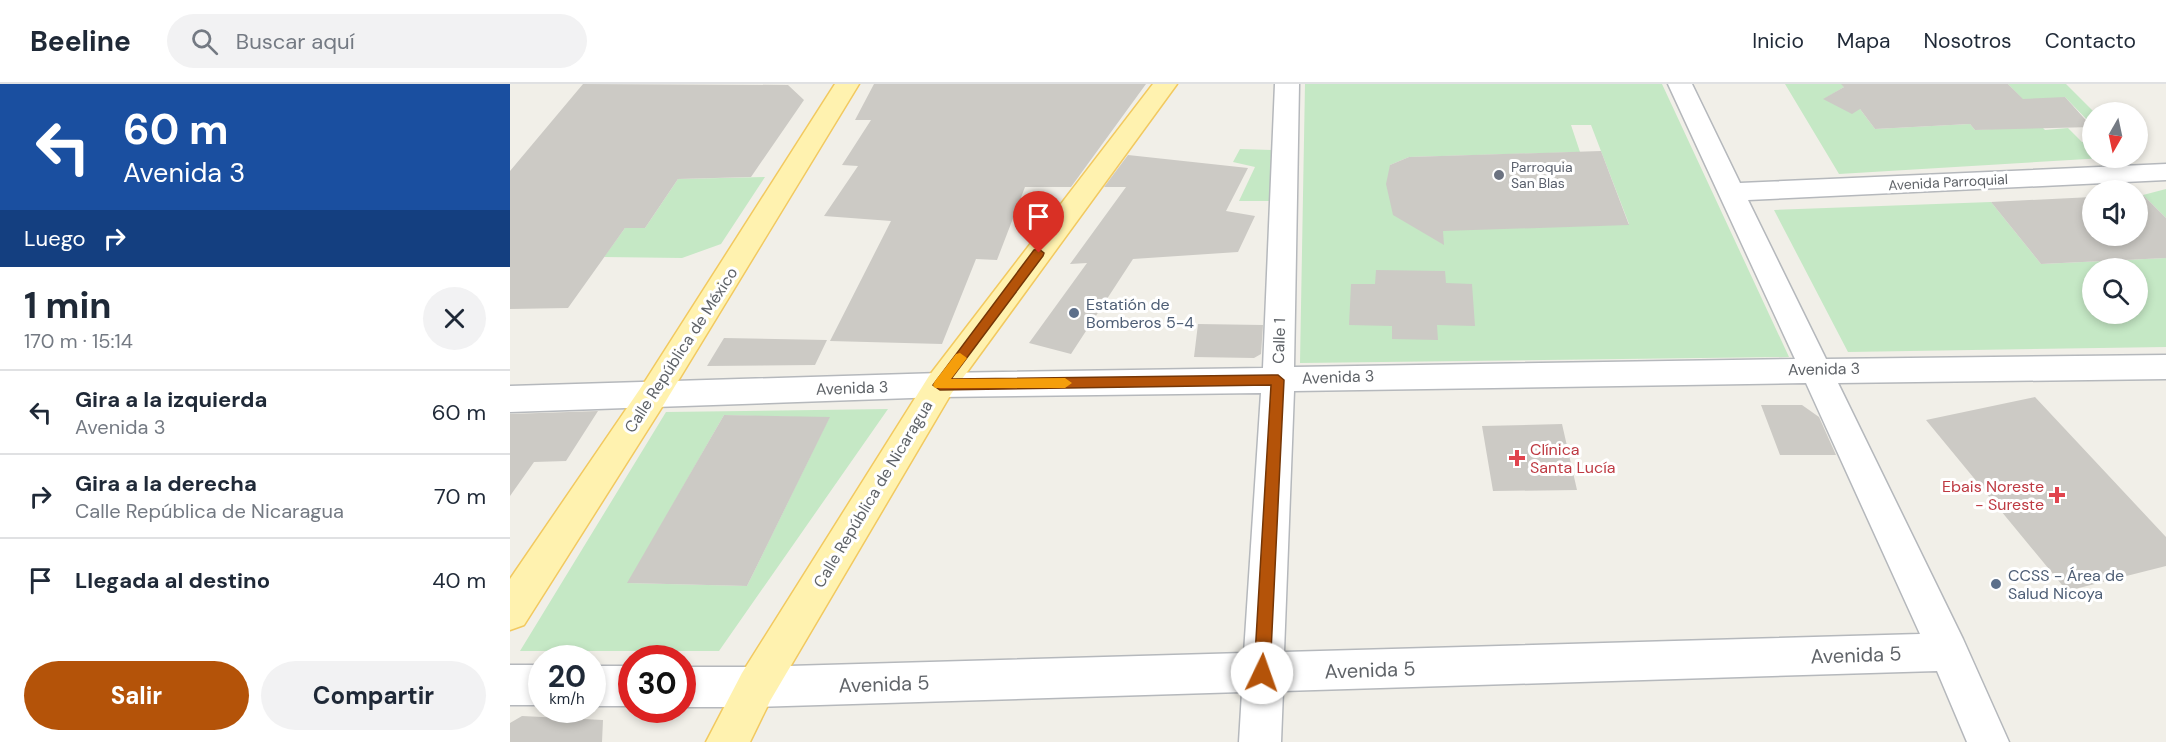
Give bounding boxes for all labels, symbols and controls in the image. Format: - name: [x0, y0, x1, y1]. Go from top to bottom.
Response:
- search box: [167, 14, 587, 68]
- text: Beeline: [30, 23, 131, 60]
- icon: search: [188, 25, 221, 58]
- text: Buscar aquí: [236, 27, 355, 56]
- text: Inicio: [1752, 27, 1804, 55]
- text: Mapa: [1837, 27, 1891, 55]
- text: Nosotros: [1924, 27, 2012, 55]
- text: Contacto: [2045, 27, 2136, 55]
- text: 60 m: [123, 102, 229, 157]
- north arrow: [2082, 102, 2148, 168]
- map controls: [2082, 102, 2148, 324]
- icon: left: [24, 108, 102, 186]
- text: Avenida 3: [123, 155, 245, 190]
- place label: Parroquia San Blas: [1511, 158, 1573, 192]
- marker: Parroquia San Blas: [1492, 168, 1506, 182]
- street label: Avenida Parroquial: [1888, 170, 2008, 194]
- button: sound: [2082, 180, 2148, 246]
- pin: [1013, 191, 1064, 253]
- icon: arrive: [1022, 200, 1055, 233]
- icon: right: [98, 222, 131, 255]
- text: Luego: [24, 224, 86, 253]
- button: search: [2082, 258, 2148, 324]
- street label: Calle República de México: [620, 263, 742, 437]
- text: 1 min: [24, 282, 112, 329]
- button: close: [423, 287, 486, 350]
- place label: Estatión de Bomberos 5-4: [1086, 294, 1194, 333]
- marker: Estatión de Bomberos 5-4: [1067, 306, 1081, 320]
- street label: Calle 1: [1268, 318, 1290, 364]
- text: 170 m · 15:14: [24, 328, 133, 354]
- street label: Avenida 3: [1788, 358, 1860, 380]
- street label: Avenida 3: [1301, 365, 1375, 389]
- street label: Avenida 3: [815, 376, 889, 400]
- text: Gira a la izquierda: [75, 385, 267, 414]
- icon: left: [24, 396, 57, 429]
- street label: Calle República de Nicaragua: [809, 396, 937, 592]
- text: 60 m: [432, 398, 486, 427]
- text: Avenida 3: [75, 414, 166, 440]
- place label: Clínica Santa Lucía: [1530, 439, 1615, 478]
- marker: Clínica Santa Lucía: [1508, 449, 1526, 467]
- text: Gira a la derecha: [75, 469, 257, 498]
- place label: Ebais Noreste - Sureste: [1942, 476, 2044, 515]
- icon: right: [24, 480, 57, 513]
- text: 70 m: [434, 482, 486, 511]
- marker: Ebais Noreste - Sureste: [2048, 486, 2066, 504]
- text: Calle República de Nicaragua: [75, 498, 344, 524]
- icon: arrive: [24, 564, 57, 597]
- place label: CCSS - Área de Salud Nicoya: [2008, 565, 2124, 604]
- text: Llegada al destino: [75, 566, 270, 595]
- text: 40 m: [432, 566, 486, 595]
- marker: CCSS - Área de Salud Nicoya: [1989, 577, 2003, 591]
- street label: Avenida 5: [1810, 640, 1902, 670]
- position arrow: [1230, 641, 1294, 705]
- speed limit sign: 30: [618, 645, 696, 723]
- street label: Avenida 5: [1324, 655, 1416, 685]
- text: 20: [548, 657, 586, 696]
- button: Salir: [24, 661, 249, 730]
- button: Compartir: [261, 661, 486, 730]
- street label: Avenida 5: [838, 669, 930, 699]
- text: km/h: [549, 689, 585, 709]

